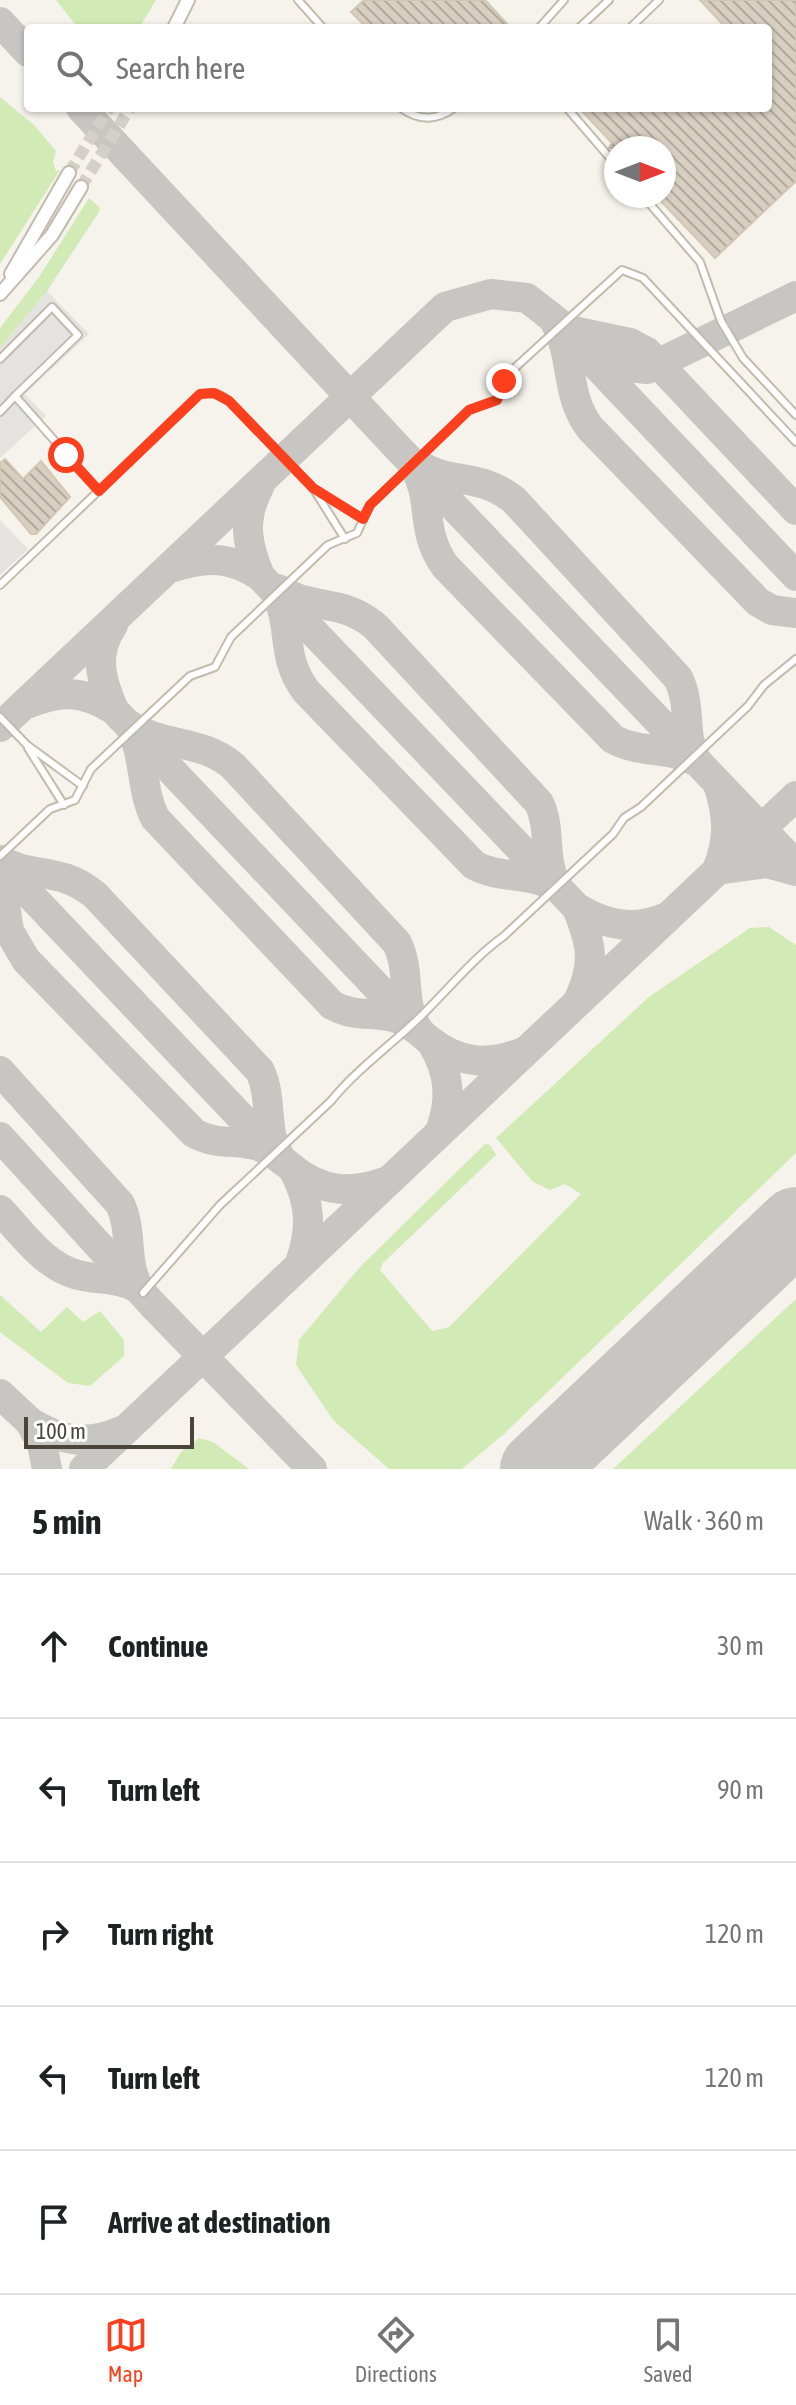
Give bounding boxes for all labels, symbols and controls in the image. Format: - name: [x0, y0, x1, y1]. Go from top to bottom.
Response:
- search box: [24, 24, 772, 112]
- icon: search: [52, 46, 96, 90]
- text: Search here: [116, 51, 245, 85]
- north arrow: [604, 136, 676, 208]
- route end: [486, 363, 522, 399]
- route start: [48, 437, 84, 473]
- scale bar: [24, 1413, 194, 1449]
- text: 100 m: [36, 1418, 86, 1444]
- text: 5 min: [32, 1502, 101, 1541]
- text: Walk · 360 m: [644, 1506, 764, 1536]
- icon: ahead: [32, 1624, 76, 1668]
- text: Continue: [108, 1629, 208, 1663]
- text: 30 m: [717, 1631, 764, 1661]
- icon: left: [32, 1768, 76, 1812]
- text: Turn left: [108, 1773, 200, 1807]
- text: 90 m: [717, 1775, 764, 1805]
- icon: right: [32, 1912, 76, 1956]
- text: Turn right: [108, 1917, 214, 1951]
- text: 120 m: [705, 1919, 764, 1949]
- icon: left: [32, 2056, 76, 2100]
- text: Turn left: [108, 2061, 200, 2095]
- text: 120 m: [705, 2063, 764, 2093]
- icon: arrive: [32, 2200, 76, 2244]
- text: Arrive at destination: [108, 2205, 330, 2239]
- tab: Map: [104, 2313, 148, 2387]
- tab: Directions: [355, 2313, 437, 2387]
- tab: Saved: [644, 2313, 692, 2387]

